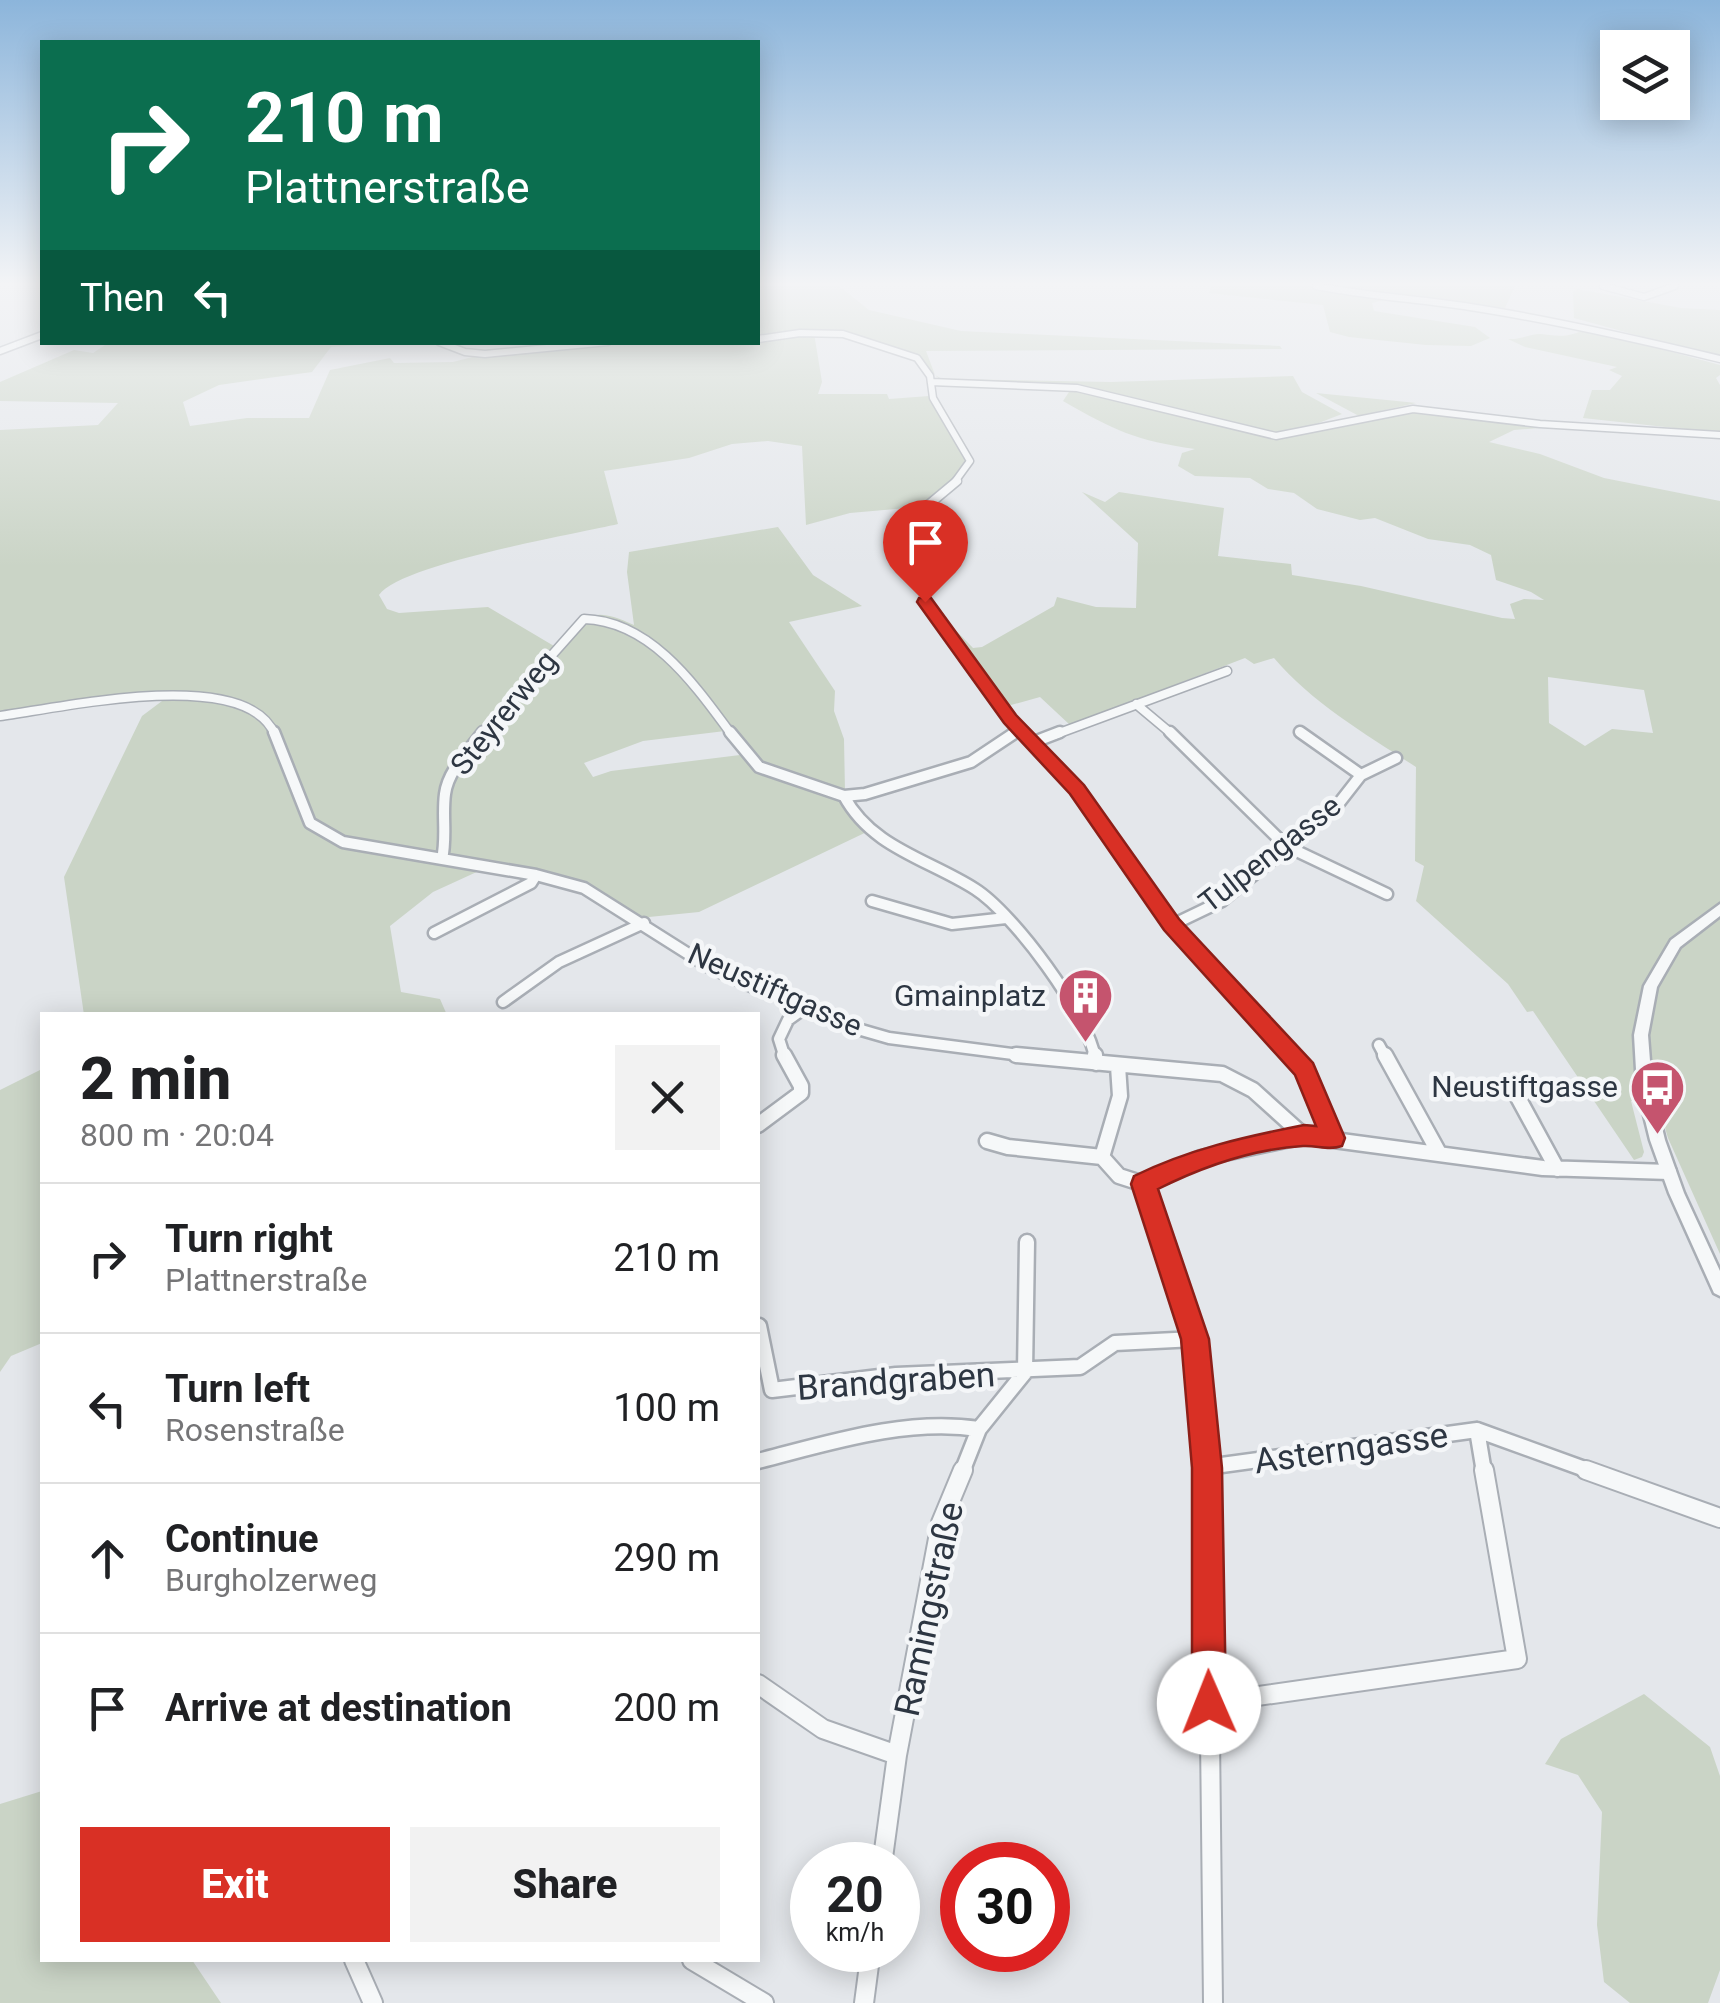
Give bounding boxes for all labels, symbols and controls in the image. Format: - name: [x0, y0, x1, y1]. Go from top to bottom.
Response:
- map controls: [1600, 30, 1690, 120]
- button: layers: [1600, 30, 1690, 120]
- text: 210 m: [245, 77, 444, 159]
- icon: right: [80, 80, 210, 210]
- text: Plattnerstraße: [245, 161, 530, 214]
- icon: left: [185, 270, 240, 325]
- text: Then: [80, 276, 165, 320]
- pin: [883, 500, 968, 603]
- icon: arrive: [898, 515, 953, 570]
- street label: Steyrerweg: [443, 644, 564, 782]
- street label: Tulpengasse: [1192, 788, 1347, 920]
- street label: Neustiftgasse: [683, 936, 868, 1044]
- building icon: Gmainplatz: [1055, 966, 1115, 1045]
- place label: Gmainplatz: [894, 978, 1046, 1013]
- text: 2 min: [80, 1043, 231, 1114]
- button: close: [615, 1045, 720, 1150]
- bus stop icon: Neustiftgasse: [1627, 1057, 1687, 1136]
- place label: Neustiftgasse: [1431, 1069, 1618, 1104]
- text: 800 m · 20:04: [80, 1116, 274, 1154]
- text: Turn right: [165, 1217, 333, 1261]
- icon: right: [80, 1231, 135, 1286]
- text: 210 m: [613, 1236, 720, 1280]
- text: Plattnerstraße: [165, 1261, 367, 1299]
- street label: Brandgraben: [796, 1354, 996, 1409]
- text: Turn left: [165, 1367, 310, 1411]
- icon: left: [80, 1381, 135, 1436]
- text: 100 m: [613, 1386, 720, 1430]
- text: Rosenstraße: [165, 1411, 345, 1449]
- street label: Asterngasse: [1251, 1415, 1451, 1482]
- street label: Ramingstraße: [887, 1498, 972, 1720]
- text: Continue: [165, 1517, 319, 1561]
- icon: ahead: [80, 1531, 135, 1586]
- text: 290 m: [613, 1536, 720, 1580]
- text: Burgholzerweg: [165, 1561, 377, 1599]
- position arrow: [1157, 1651, 1261, 1755]
- icon: arrive: [80, 1681, 135, 1736]
- text: Arrive at destination: [165, 1686, 512, 1730]
- text: 200 m: [613, 1686, 720, 1730]
- button: Exit: [80, 1827, 390, 1942]
- button: Share: [410, 1827, 720, 1942]
- speed limit sign: 30: [940, 1842, 1070, 1972]
- text: 20: [826, 1866, 884, 1924]
- text: km/h: [826, 1918, 884, 1947]

